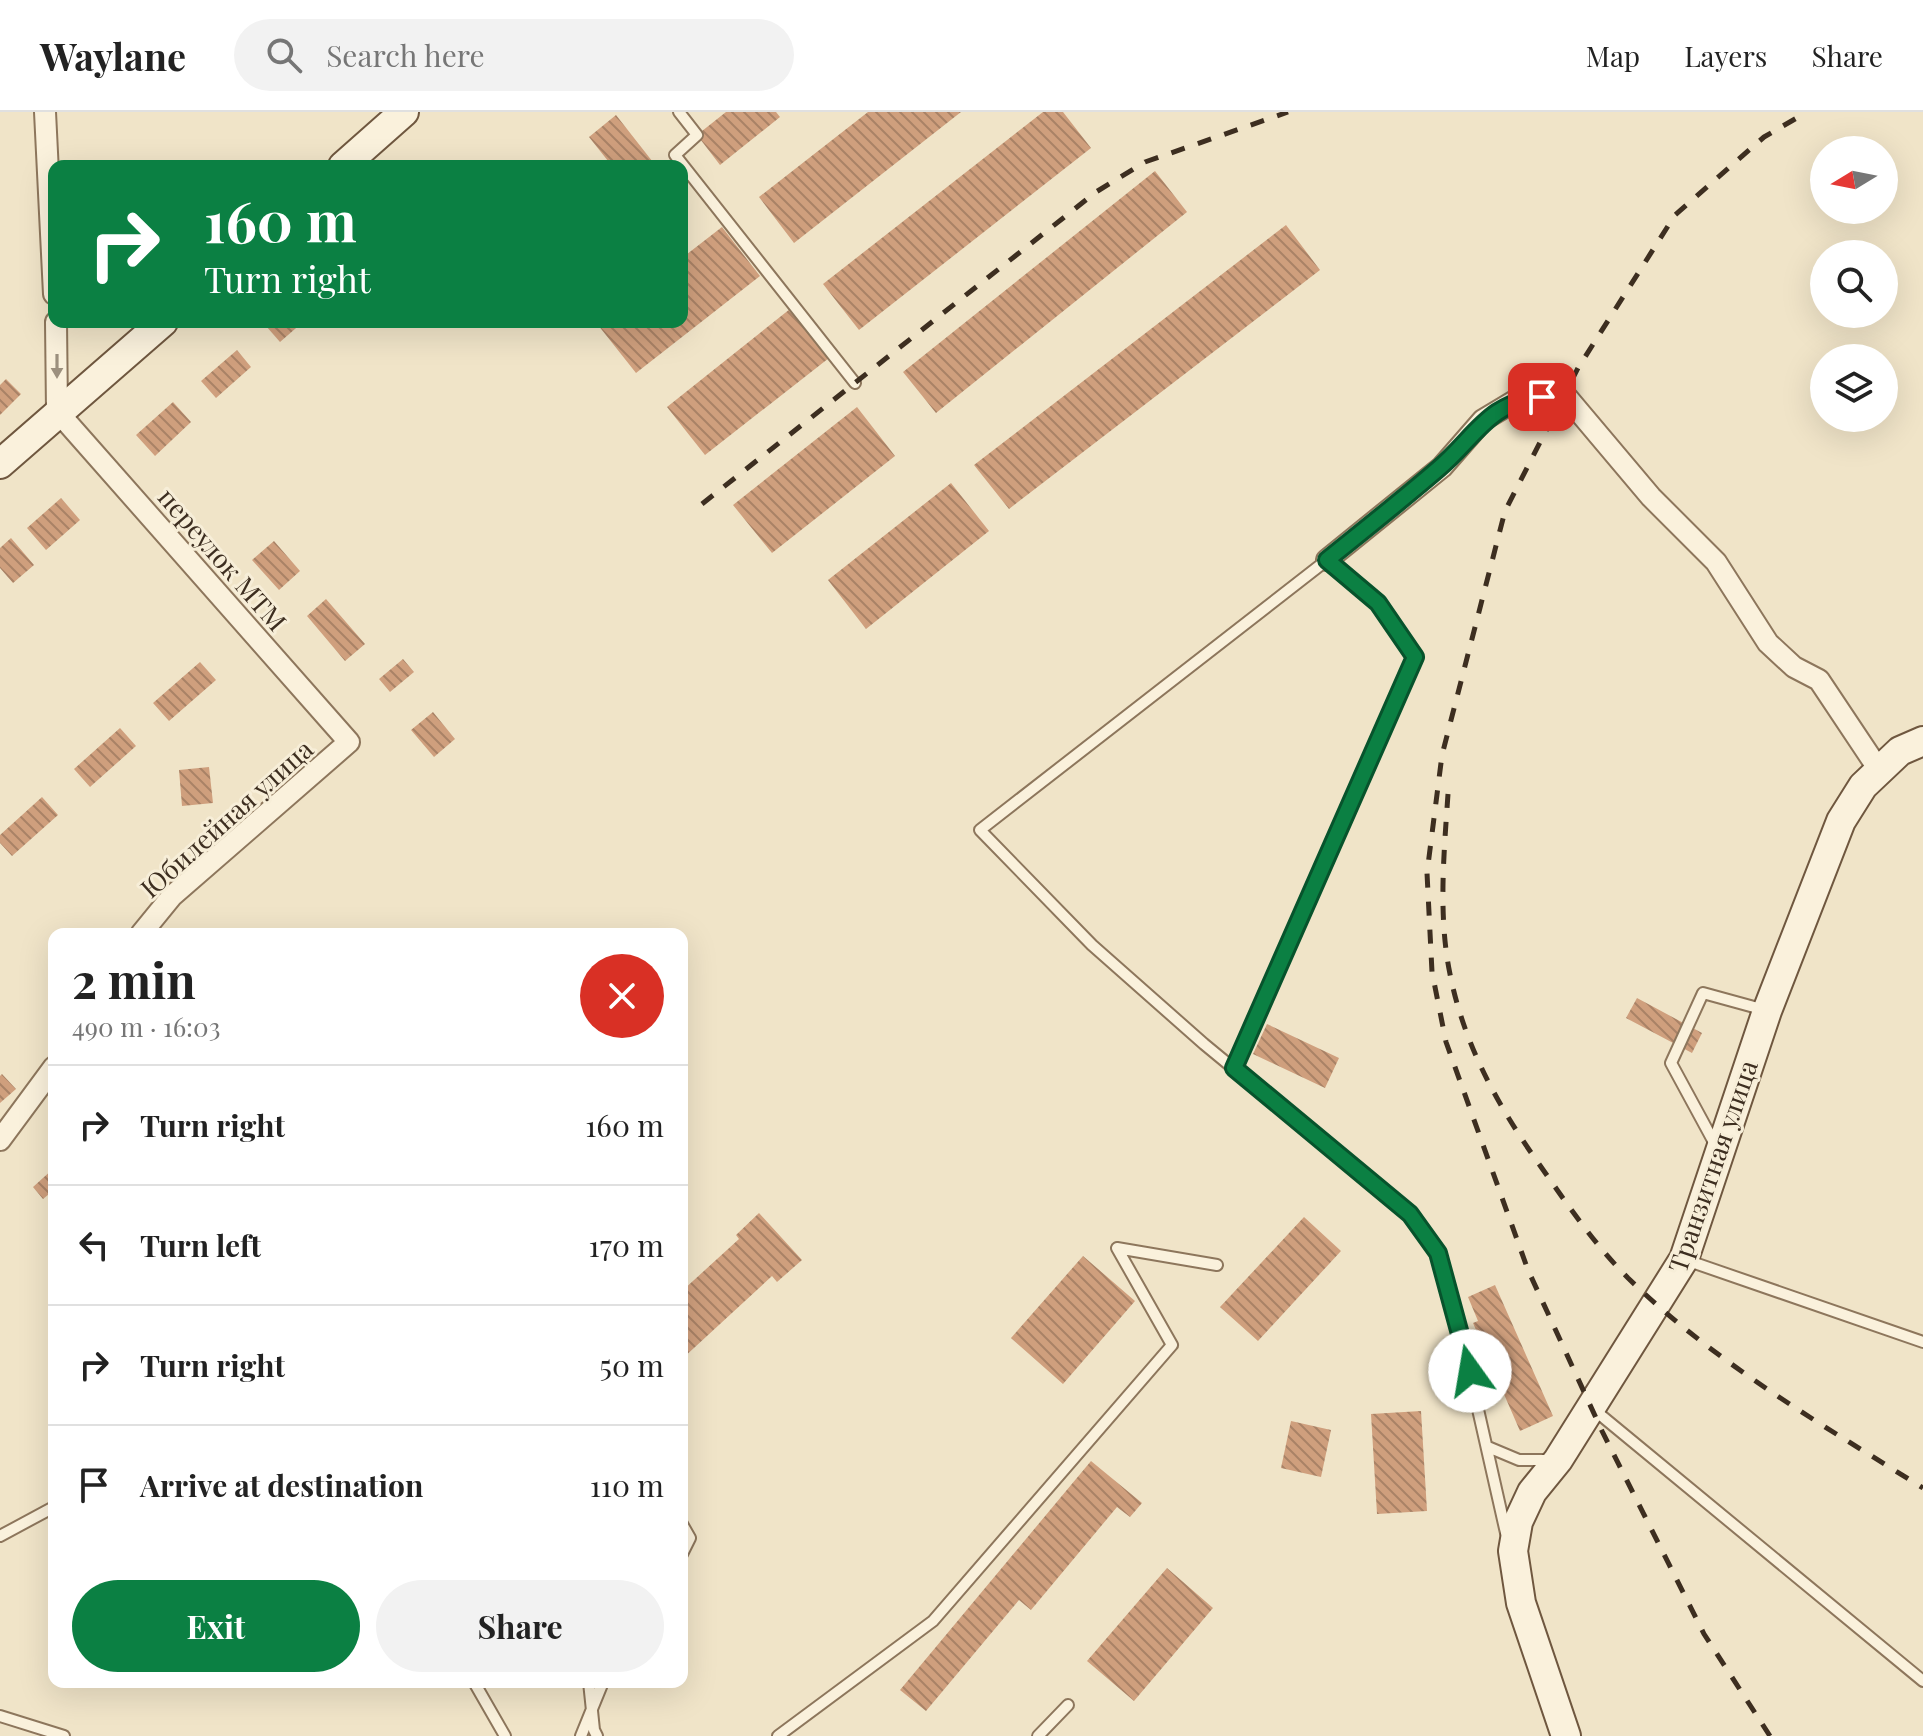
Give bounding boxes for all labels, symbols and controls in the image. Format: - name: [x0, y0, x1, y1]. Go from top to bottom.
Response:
- search box: [234, 19, 794, 91]
- text: Waylane: [40, 30, 186, 81]
- icon: search: [262, 33, 306, 77]
- text: Search here: [326, 35, 485, 75]
- text: Map: [1586, 37, 1640, 74]
- text: Layers: [1684, 37, 1767, 74]
- text: Share: [1811, 37, 1883, 74]
- north arrow: [1810, 136, 1898, 224]
- map controls: [1810, 136, 1898, 432]
- text: 160 m: [204, 182, 357, 257]
- icon: right: [72, 192, 176, 296]
- button: search: [1810, 240, 1898, 328]
- text: Turn right: [204, 254, 371, 302]
- button: layers: [1810, 344, 1898, 432]
- one-way arrow: [51, 354, 63, 379]
- pin: [1508, 363, 1576, 431]
- icon: arrive: [1520, 375, 1564, 419]
- street label: переулок МТМ: [151, 480, 295, 638]
- street label: Юбилейная улица: [132, 731, 320, 905]
- text: 2 min: [72, 947, 196, 1011]
- button: close: [580, 954, 664, 1038]
- text: 490 m · 16:03: [72, 1009, 220, 1044]
- street label: Транзитная улица: [1659, 1055, 1765, 1277]
- icon: right: [72, 1103, 116, 1147]
- text: Turn right: [140, 1105, 285, 1145]
- text: 160 m: [585, 1105, 664, 1145]
- icon: left: [72, 1223, 116, 1267]
- text: Turn left: [140, 1225, 261, 1265]
- text: 170 m: [589, 1225, 664, 1265]
- position arrow: [1428, 1329, 1512, 1413]
- icon: right: [72, 1343, 116, 1387]
- text: Turn right: [140, 1345, 285, 1385]
- text: 50 m: [599, 1345, 664, 1385]
- icon: arrive: [72, 1463, 116, 1507]
- text: Arrive at destination: [140, 1465, 423, 1505]
- text: 110 m: [590, 1465, 664, 1505]
- button: Exit: [72, 1580, 360, 1672]
- button: Share: [376, 1580, 664, 1672]

